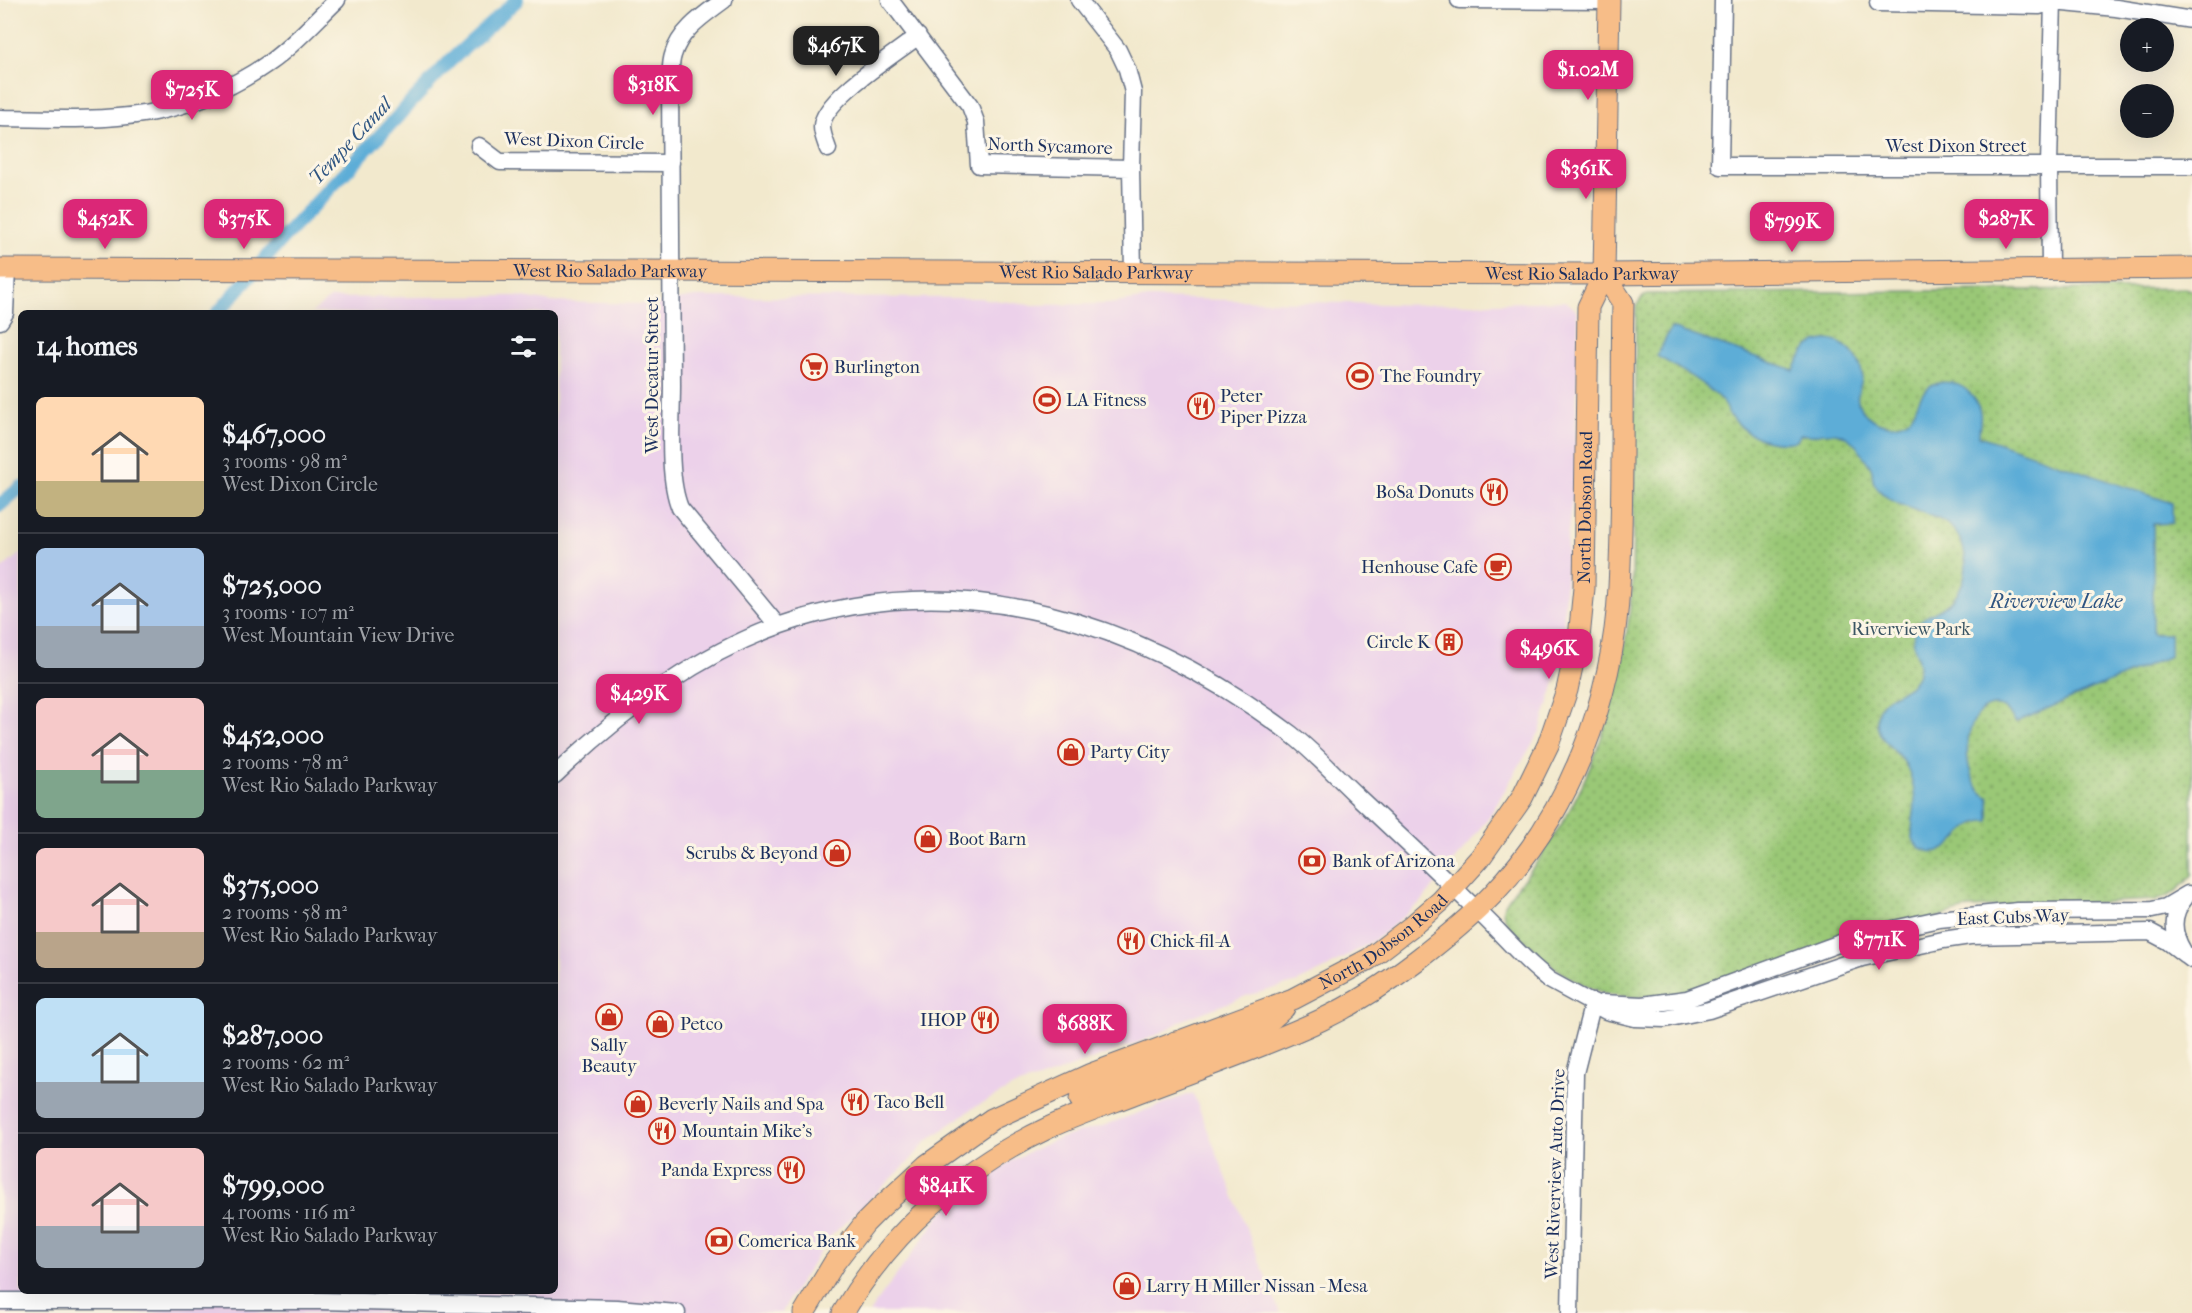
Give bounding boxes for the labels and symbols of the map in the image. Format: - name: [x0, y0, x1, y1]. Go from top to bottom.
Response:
- pin: $467K: [794, 26, 878, 77]
- pin: $1.02M: [1539, 50, 1637, 101]
- pin: $318K: [611, 65, 695, 116]
- pin: $725K: [150, 70, 234, 121]
- water label: Tempe Canal: [304, 92, 398, 189]
- street label: West Dixon Circle: [503, 129, 645, 154]
- street label: North Sycamore: [987, 134, 1113, 159]
- street label: West Dixon Street: [1884, 136, 2027, 157]
- pin: $361K: [1544, 149, 1628, 200]
- pin: $452K: [63, 199, 147, 250]
- pin: $375K: [202, 199, 286, 250]
- pin: $287K: [1964, 199, 2048, 250]
- pin: $799K: [1750, 202, 1834, 253]
- street label: West Rio Salado Parkway: [512, 261, 708, 282]
- street label: West Rio Salado Parkway: [998, 262, 1194, 284]
- street label: West Rio Salado Parkway: [1484, 263, 1681, 285]
- street label: West Decatur Street: [642, 296, 663, 454]
- supermarket icon: Burlington: [799, 352, 829, 382]
- place label: Burlington: [834, 357, 920, 378]
- sports icon: The Foundry: [1345, 361, 1375, 391]
- place label: The Foundry: [1380, 366, 1483, 387]
- sports icon: LA Fitness: [1032, 385, 1062, 415]
- place label: Peter Piper Pizza: [1220, 386, 1307, 428]
- place label: LA Fitness: [1066, 390, 1147, 411]
- restaurant icon: Peter Piper Pizza: [1186, 391, 1216, 421]
- street label: North Dobson Road: [1574, 430, 1597, 584]
- restaurant icon: BoSa Donuts: [1479, 477, 1509, 507]
- place label: BoSa Donuts: [1375, 482, 1474, 503]
- cafe icon: Henhouse Cafe: [1483, 552, 1513, 582]
- place label: Henhouse Cafe: [1361, 557, 1478, 578]
- water label: Riverview Lake: [1988, 590, 2123, 613]
- park label: Riverview Park: [1851, 619, 1971, 640]
- building icon: Circle K: [1434, 627, 1464, 657]
- pin: $496K: [1507, 629, 1591, 680]
- place label: Circle K: [1367, 632, 1431, 653]
- pin: $429K: [597, 674, 681, 725]
- shop icon: Party City: [1056, 737, 1086, 767]
- place label: Party City: [1090, 742, 1171, 763]
- shop icon: Boot Barn: [913, 824, 943, 854]
- place label: Boot Barn: [948, 829, 1027, 850]
- shop icon: Scrubs & Beyond: [822, 838, 852, 868]
- place label: Scrubs & Beyond: [686, 843, 818, 864]
- bank icon: Bank of Arizona: [1297, 846, 1327, 876]
- place label: Bank of Arizona: [1332, 851, 1455, 872]
- street label: North Dobson Road: [1316, 890, 1453, 994]
- street label: East Cubs Way: [1956, 905, 2071, 930]
- pin: $771K: [1837, 920, 1921, 971]
- restaurant icon: Chick-fil-A: [1116, 926, 1146, 956]
- place label: Chick-fil-A: [1150, 931, 1231, 952]
- shop icon: Sally Beauty: [594, 1002, 624, 1032]
- pin: $688K: [1043, 1004, 1127, 1055]
- restaurant icon: IHOP: [970, 1005, 1000, 1035]
- shop icon: Petco: [645, 1009, 675, 1039]
- place label: IHOP: [920, 1010, 966, 1031]
- place label: Petco: [680, 1014, 723, 1035]
- place label: Sally Beauty: [581, 1035, 638, 1077]
- street label: West Riverview Auto Drive: [1541, 1068, 1570, 1281]
- restaurant icon: Taco Bell: [840, 1087, 870, 1117]
- shop icon: Beverly Nails and Spa: [623, 1089, 653, 1119]
- place label: Taco Bell: [874, 1092, 944, 1113]
- place label: Beverly Nails and Spa: [658, 1094, 824, 1115]
- restaurant icon: Mountain Mike's: [647, 1116, 677, 1146]
- place label: Mountain Mike's: [682, 1121, 813, 1142]
- restaurant icon: Panda Express: [776, 1155, 806, 1185]
- place label: Panda Express: [661, 1160, 772, 1181]
- pin: $841K: [904, 1166, 988, 1217]
- bank icon: Comerica Bank: [704, 1226, 734, 1256]
- place label: Comerica Bank: [738, 1231, 856, 1252]
- shop icon: Larry H Miller Nissan - Mesa: [1112, 1271, 1142, 1301]
- place label: Larry H Miller Nissan - Mesa: [1146, 1276, 1368, 1297]

